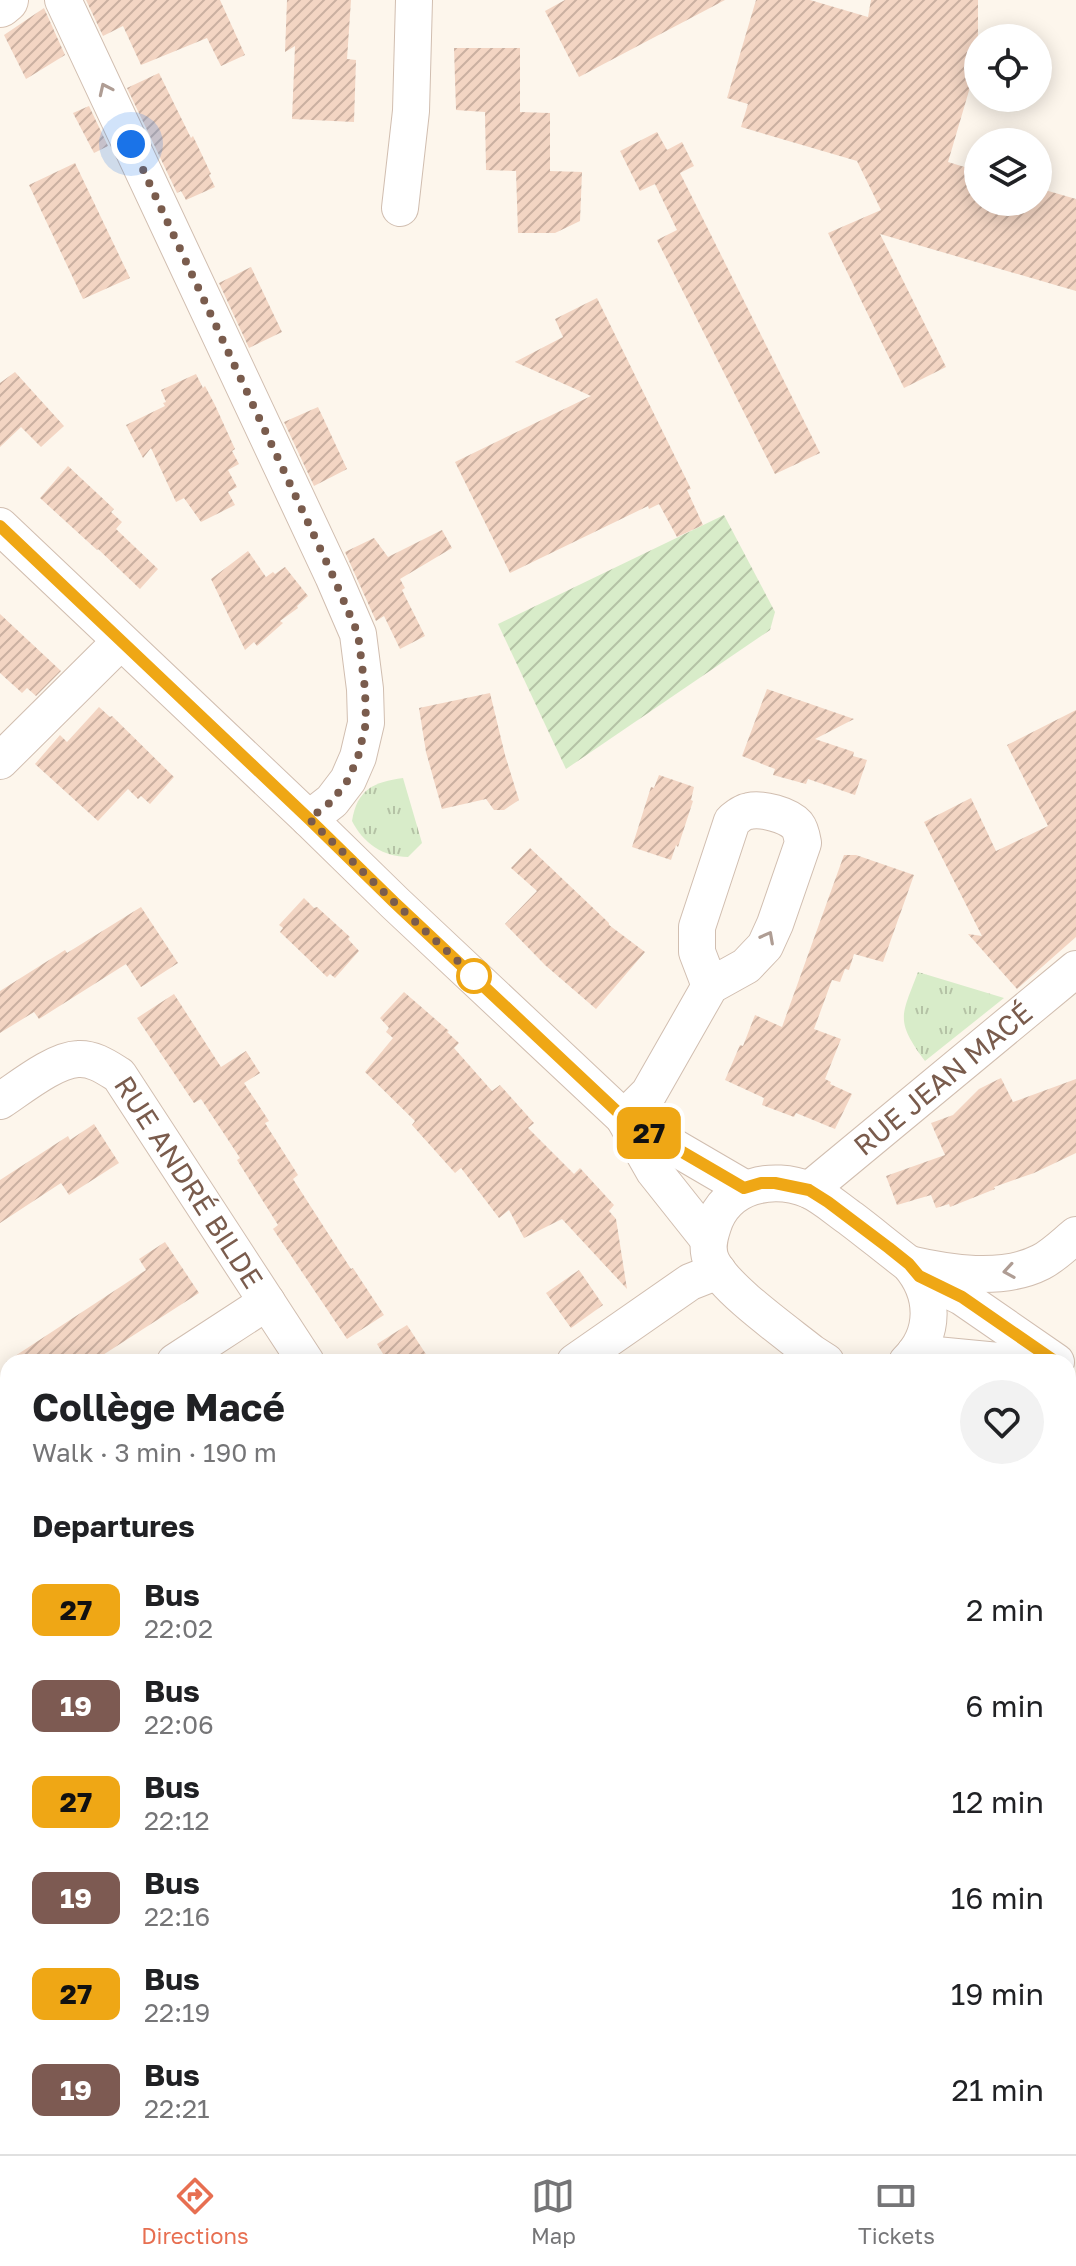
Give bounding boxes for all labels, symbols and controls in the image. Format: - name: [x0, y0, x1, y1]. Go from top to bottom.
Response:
- map controls: [964, 24, 1052, 216]
- button: locate: [964, 24, 1052, 112]
- one-way arrow: [99, 82, 115, 97]
- your location: [111, 124, 151, 164]
- button: layers: [964, 128, 1052, 216]
- one-way arrow: [759, 931, 774, 946]
- unlabelled marker: [457, 959, 491, 993]
- street label: RUE JEAN MACÉ: [847, 995, 1039, 1162]
- street label: RUE ANDRÉ BILDE: [108, 1070, 270, 1294]
- line badge: 27: [613, 1107, 685, 1159]
- text: 27: [633, 1116, 665, 1149]
- one-way arrow: [1002, 1261, 1015, 1278]
- button: heart: [960, 1380, 1044, 1464]
- text: Collège Macé: [32, 1384, 285, 1429]
- text: Walk · 3 min · 190 m: [32, 1437, 277, 1468]
- text: Departures: [32, 1508, 195, 1544]
- text: Bus: [144, 1577, 200, 1613]
- text: 2 min: [966, 1592, 1044, 1628]
- text: 27: [60, 1593, 92, 1626]
- text: 22:02: [144, 1613, 213, 1644]
- text: Bus: [144, 1673, 200, 1709]
- text: 6 min: [965, 1688, 1044, 1724]
- text: 19: [60, 1689, 92, 1722]
- text: 22:06: [144, 1709, 214, 1740]
- text: Bus: [144, 1769, 200, 1805]
- text: 12 min: [952, 1784, 1044, 1820]
- text: 27: [60, 1785, 92, 1818]
- text: 22:12: [144, 1805, 210, 1836]
- text: Bus: [144, 1865, 200, 1901]
- text: 16 min: [951, 1880, 1044, 1916]
- text: 19: [60, 1881, 92, 1914]
- text: 22:16: [144, 1901, 210, 1932]
- text: Bus: [144, 1961, 200, 1997]
- text: 19 min: [951, 1976, 1044, 2012]
- text: 27: [60, 1977, 92, 2010]
- text: 22:19: [144, 1997, 210, 2028]
- text: Bus: [144, 2057, 200, 2093]
- text: 21 min: [952, 2072, 1044, 2108]
- text: 19: [60, 2073, 92, 2106]
- text: 22:21: [144, 2093, 210, 2124]
- tab: Directions: [141, 2174, 249, 2249]
- tab: Map: [531, 2174, 576, 2249]
- tab: Tickets: [858, 2174, 935, 2249]

